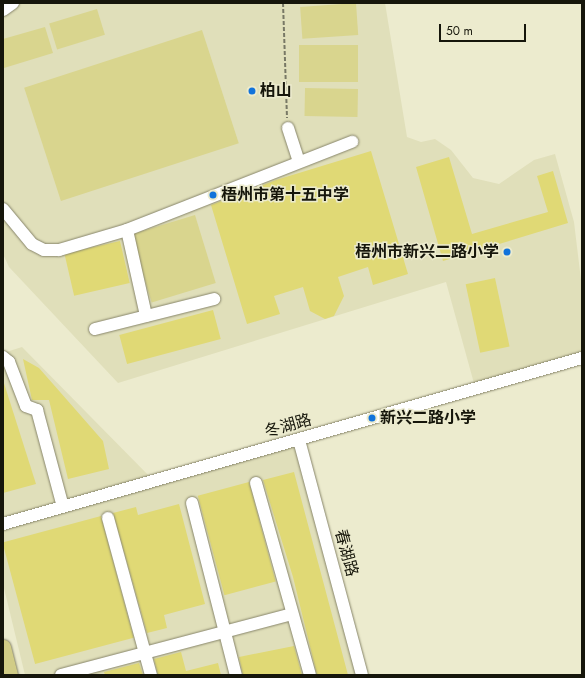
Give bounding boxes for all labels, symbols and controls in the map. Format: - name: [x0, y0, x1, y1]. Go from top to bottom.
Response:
- scale bar: [441, 16, 528, 42]
- text: 50 m: [446, 22, 473, 40]
- place label: 柏山: [260, 81, 292, 101]
- marker: 柏山: [247, 86, 257, 96]
- place label: 梧州市第十五中学: [221, 185, 349, 205]
- marker: 梧州市第十五中学: [208, 190, 218, 200]
- place label: 梧州市新兴二路小学: [355, 242, 499, 262]
- marker: 梧州市新兴二路小学: [502, 247, 512, 257]
- place label: 新兴二路小学: [380, 408, 476, 428]
- street label: 冬湖路: [262, 410, 314, 442]
- marker: 新兴二路小学: [367, 413, 377, 423]
- street label: 春湖路: [331, 527, 361, 579]

